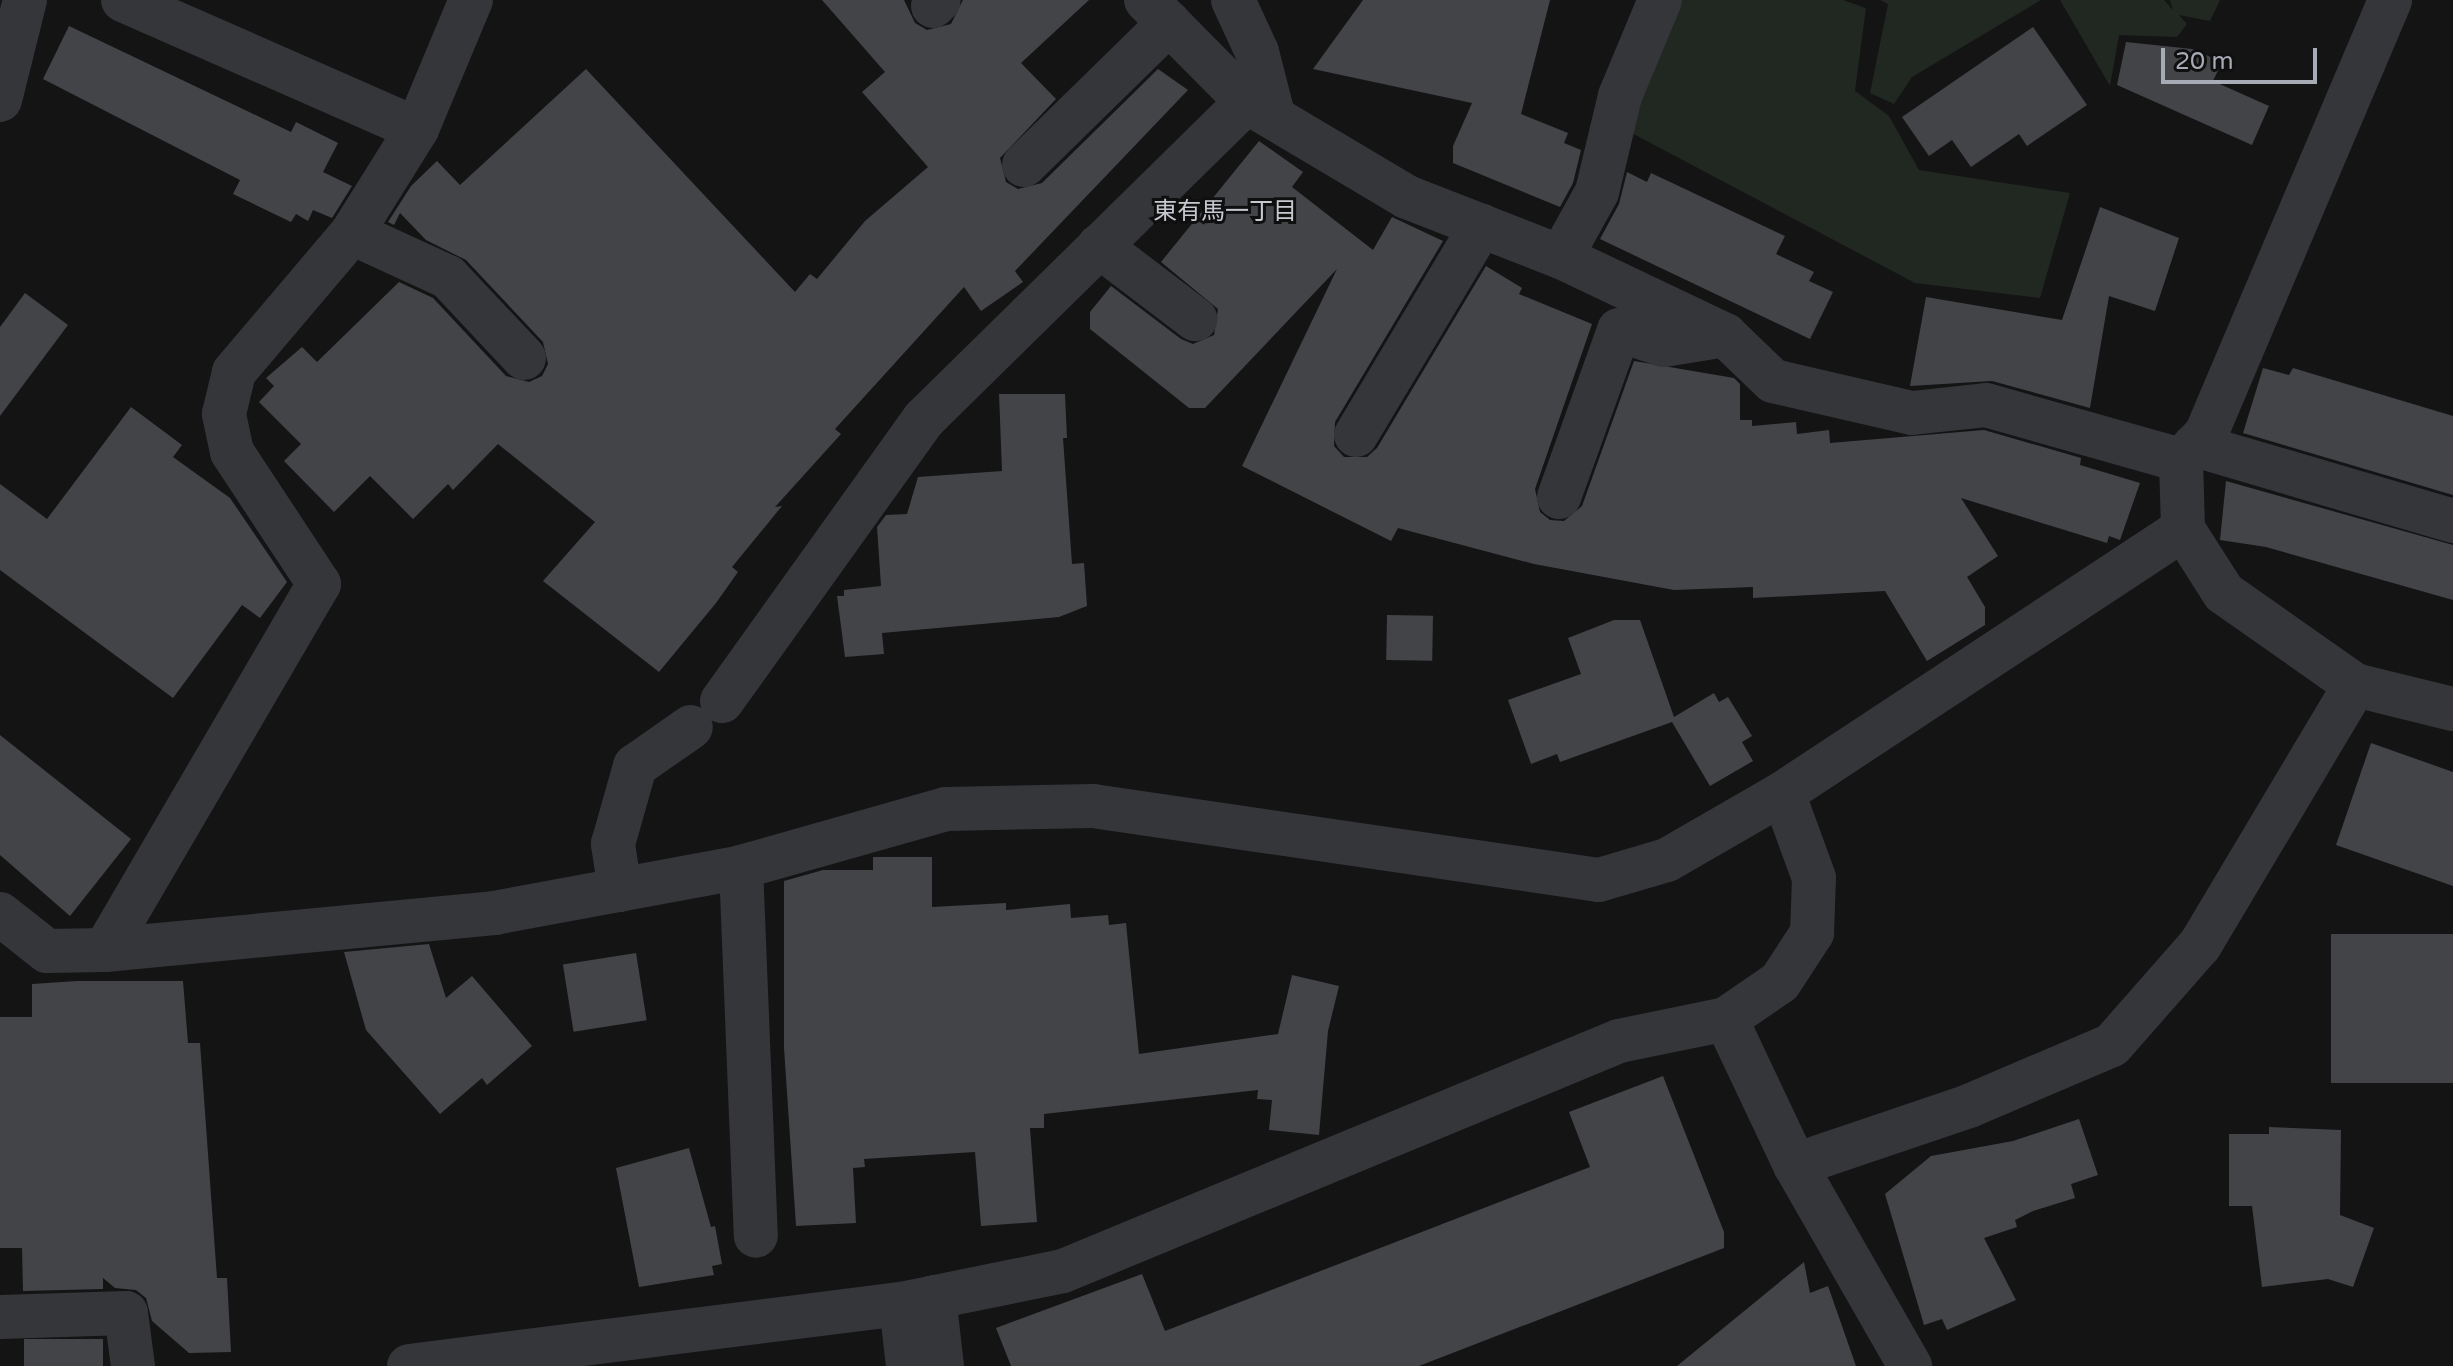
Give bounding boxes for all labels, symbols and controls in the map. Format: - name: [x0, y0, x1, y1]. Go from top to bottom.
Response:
- scale bar: [2165, 32, 2321, 82]
- text: 20 m: [2175, 47, 2233, 76]
- district label: 東有馬一丁目: [1153, 198, 1297, 226]

